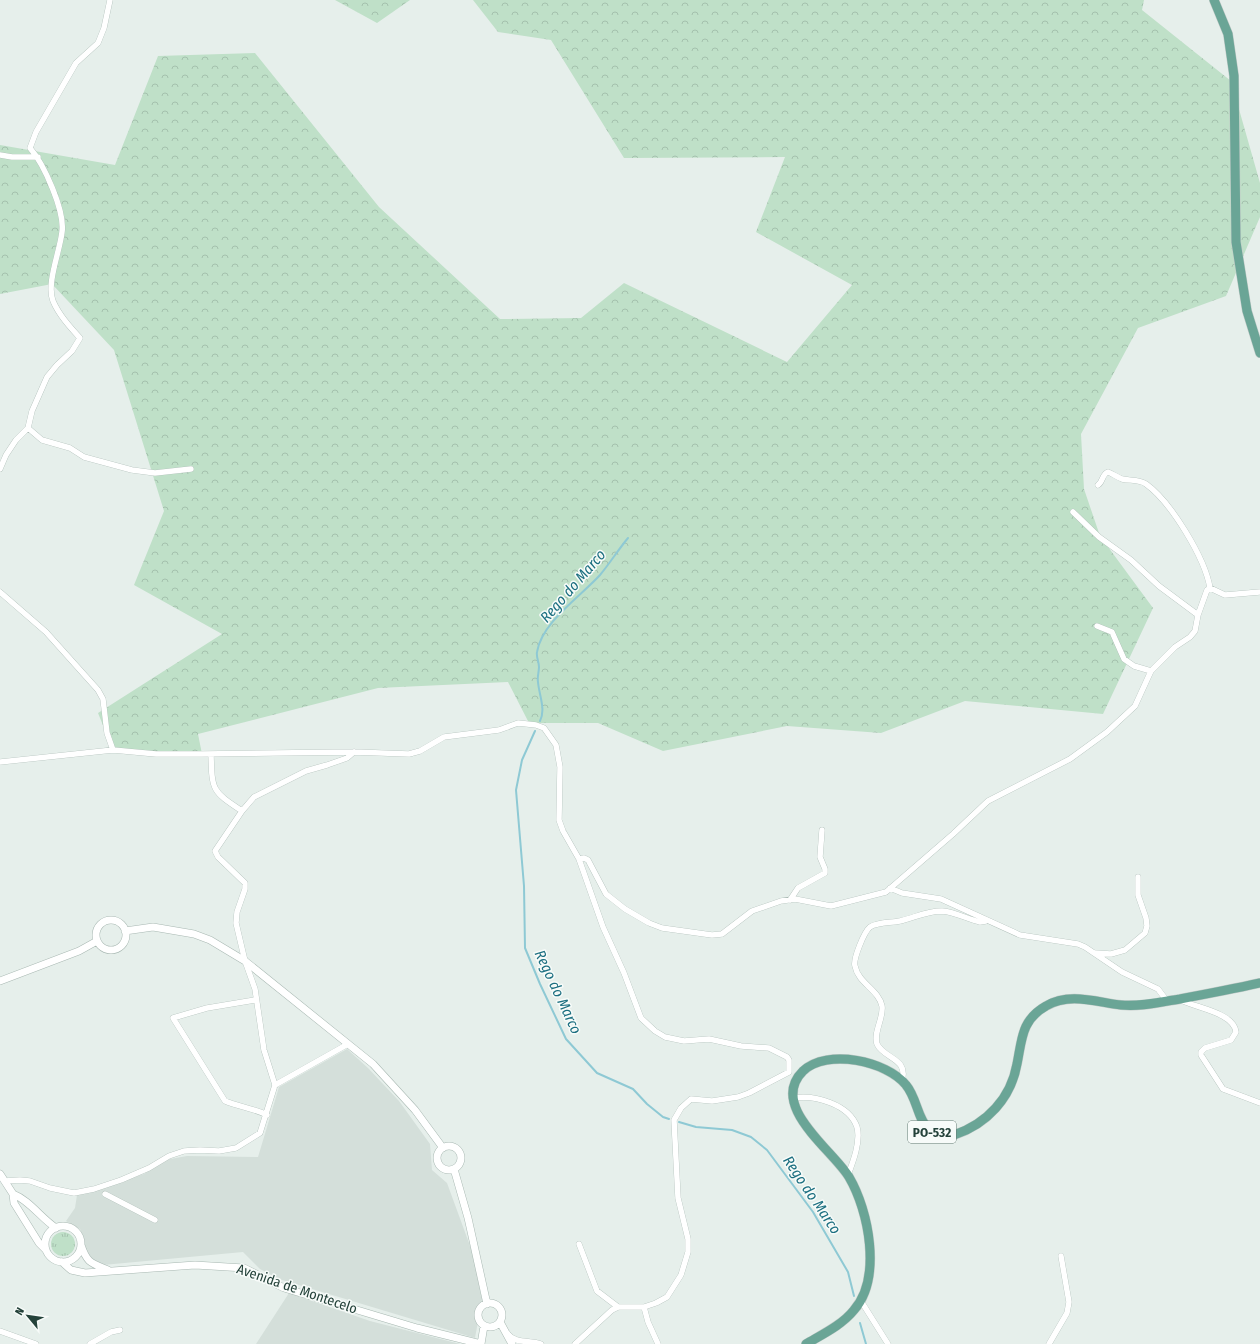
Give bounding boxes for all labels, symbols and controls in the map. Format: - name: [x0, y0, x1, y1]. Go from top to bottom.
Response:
- water label: Rego do Marco: [537, 546, 610, 626]
- water label: Rego do Marco: [531, 947, 585, 1037]
- road number: PO-532: [908, 1121, 956, 1143]
- water label: Rego do Marco: [779, 1152, 845, 1238]
- street label: Avenida de Montecelo: [235, 1260, 359, 1318]
- north arrow: [8, 1296, 48, 1336]
- text: N: [12, 1305, 27, 1317]

